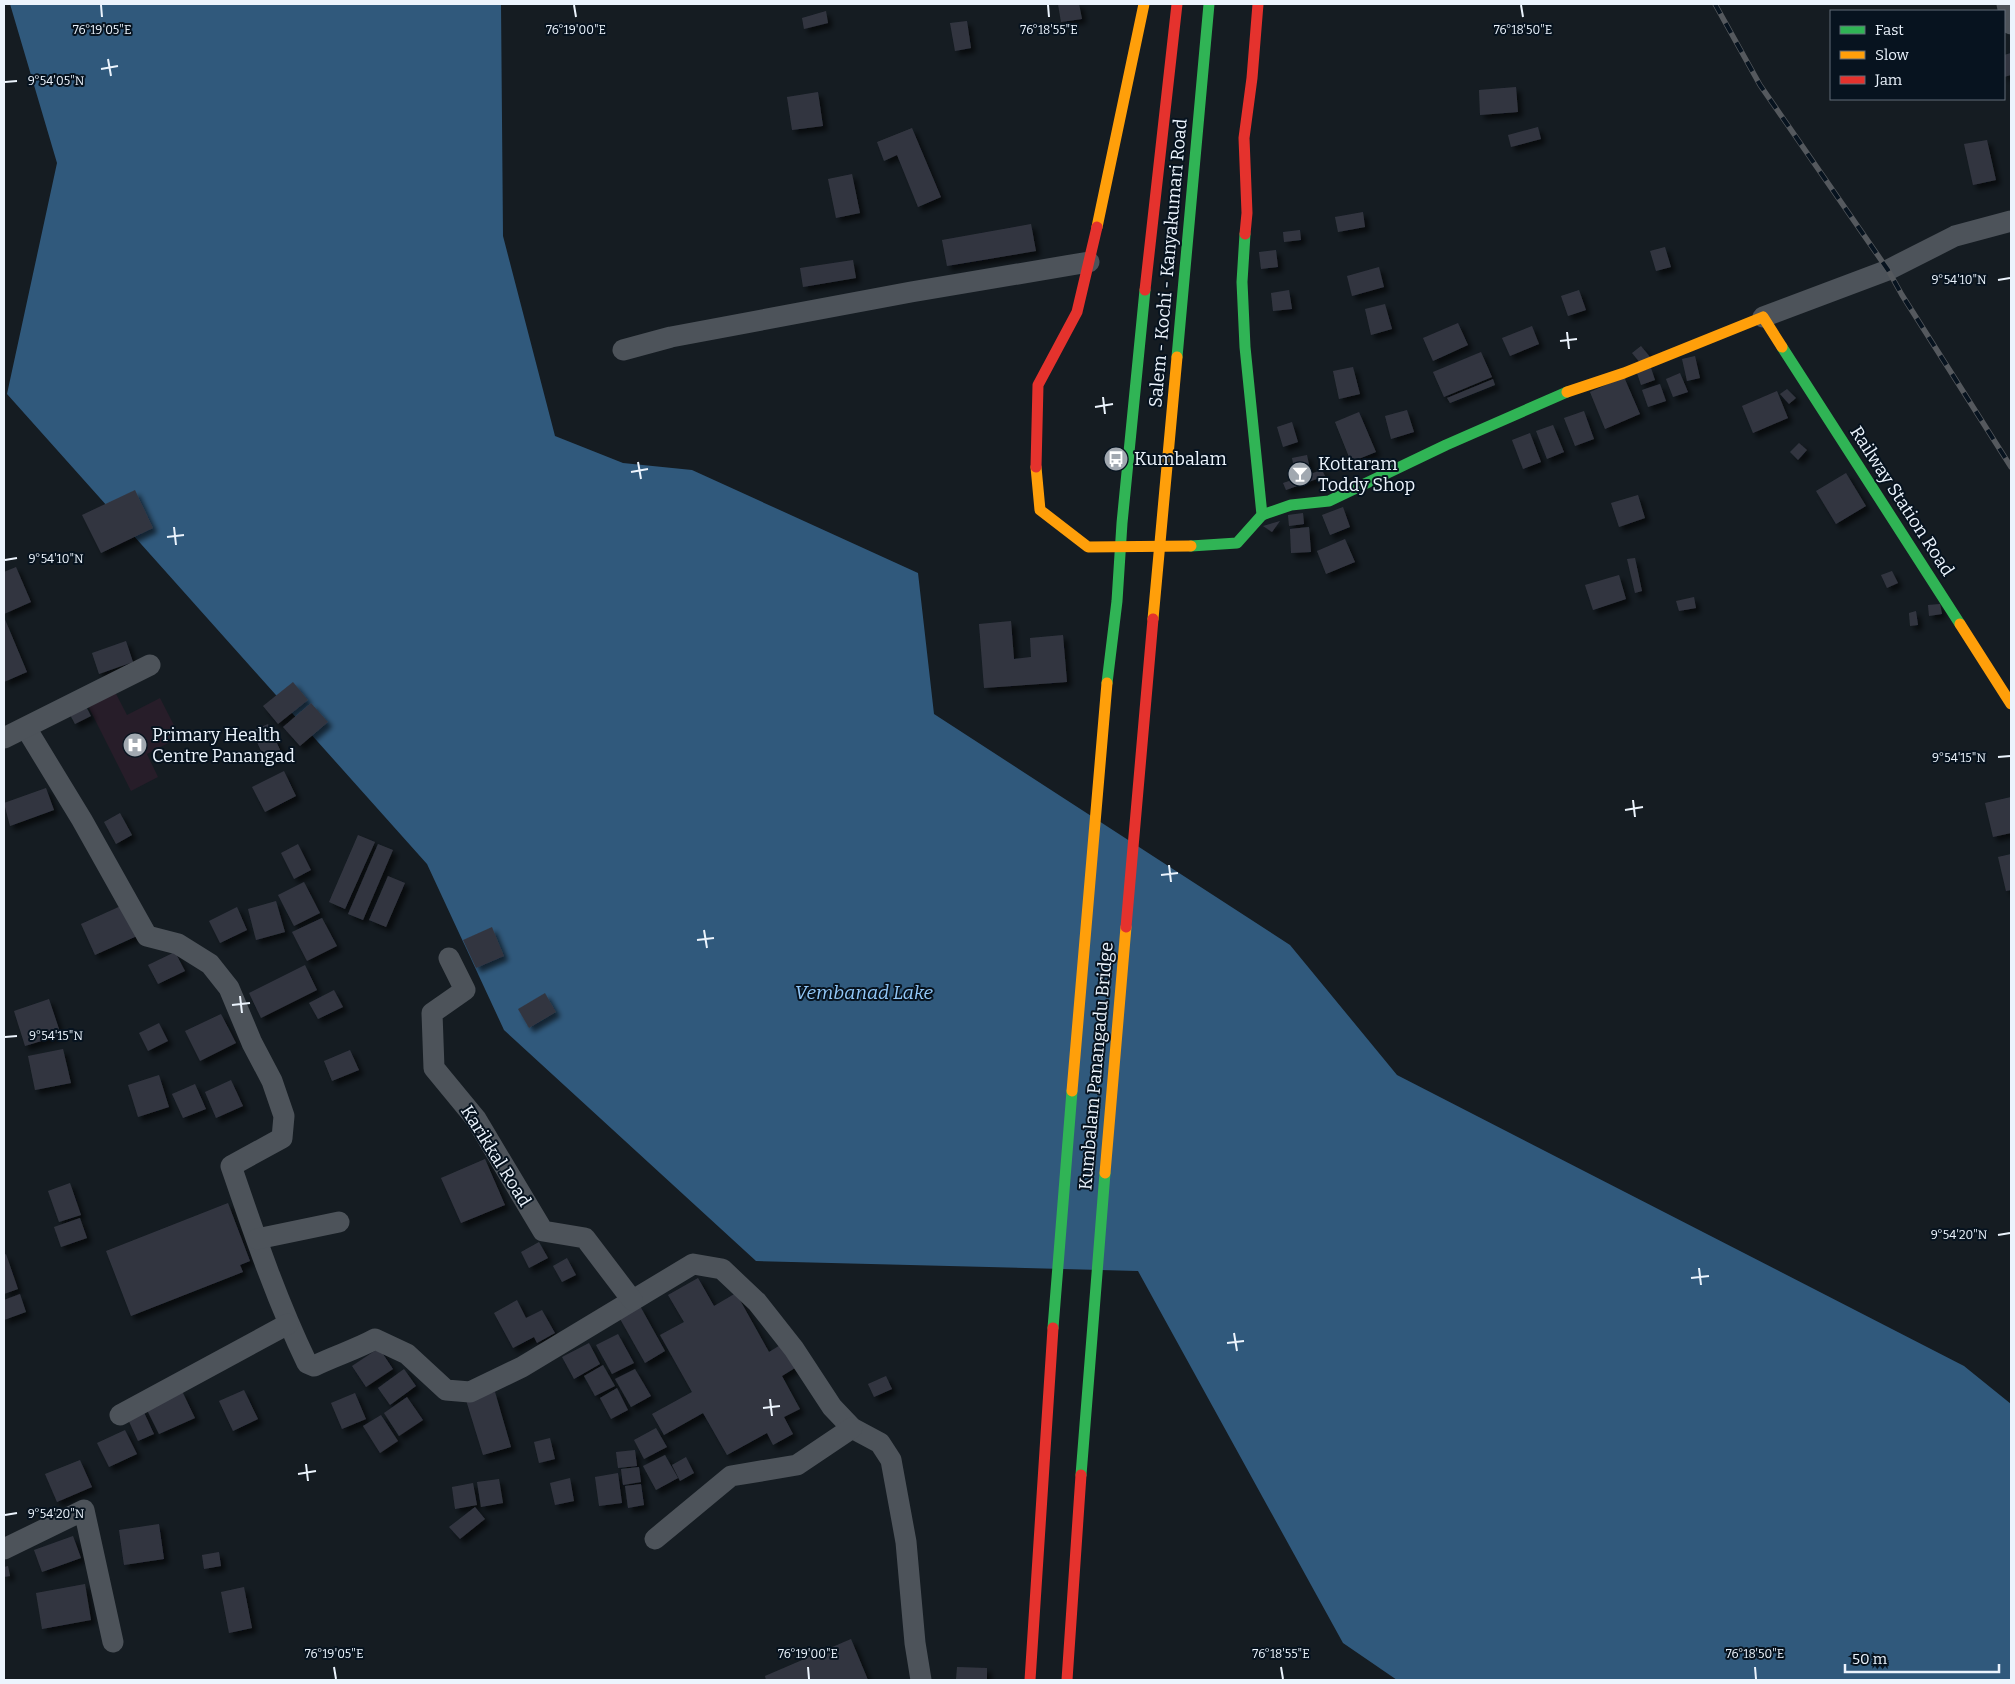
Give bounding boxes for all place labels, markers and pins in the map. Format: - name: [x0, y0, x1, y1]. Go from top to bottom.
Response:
- bus stop icon: Kumbalam: [1103, 446, 1129, 472]
- place label: Kumbalam: [1134, 448, 1227, 470]
- place label: Kottaram Toddy Shop: [1318, 453, 1415, 496]
- bar icon: Kottaram Toddy Shop: [1287, 461, 1313, 487]
- place label: Primary Health Centre Panangad: [152, 724, 295, 767]
- hospital icon: Primary Health Centre Panangad: [122, 732, 148, 758]

